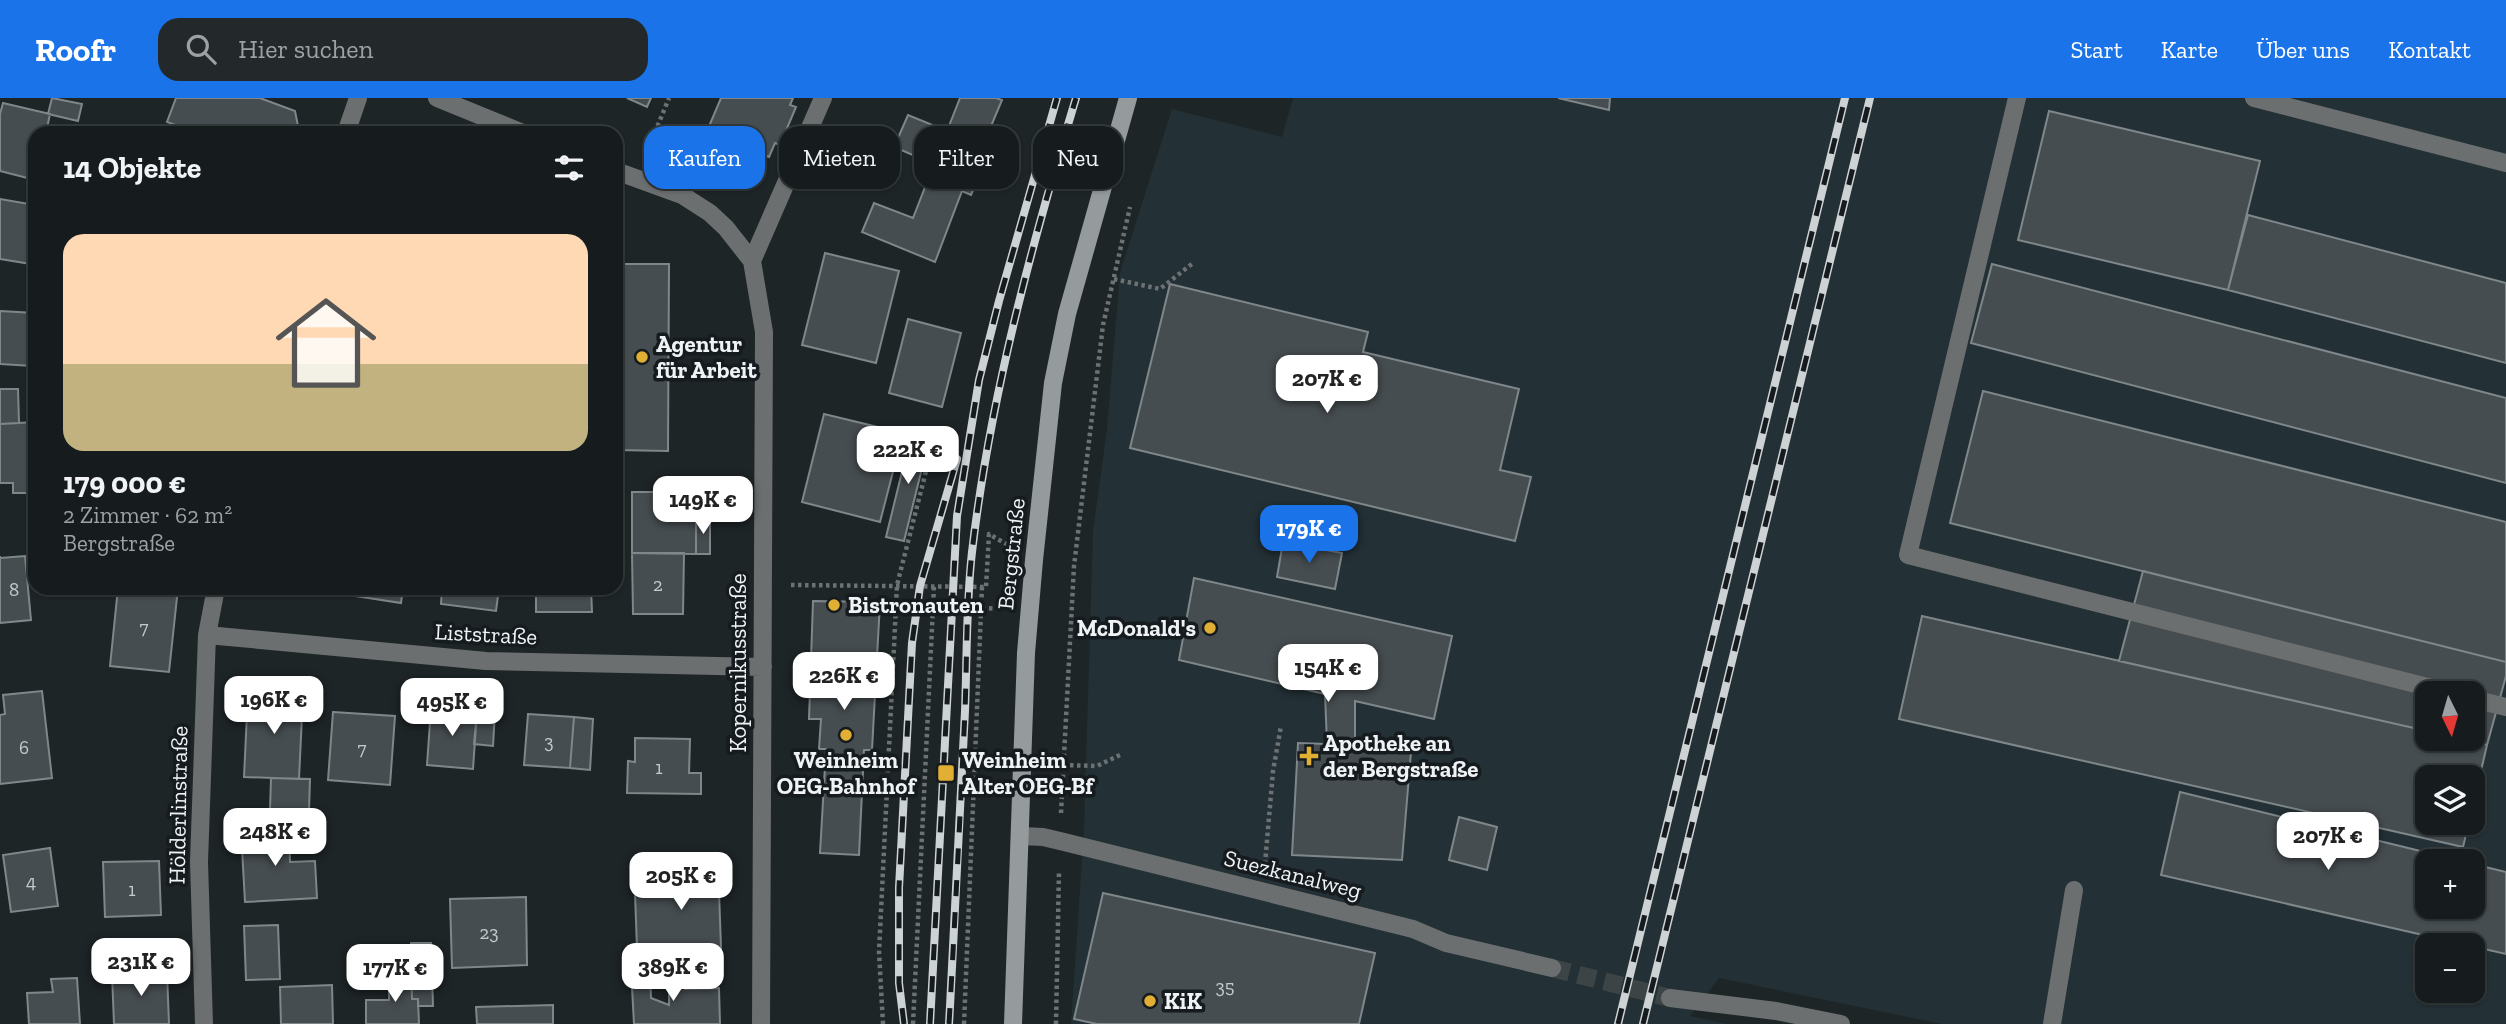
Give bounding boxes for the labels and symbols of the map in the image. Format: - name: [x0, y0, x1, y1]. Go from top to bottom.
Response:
- place label: Agentur für Arbeit: [656, 330, 757, 384]
- marker: Agentur für Arbeit: [634, 349, 650, 365]
- pin: 207K €: [1270, 356, 1384, 415]
- pin: 222K €: [851, 426, 965, 486]
- pin: 149K €: [646, 476, 760, 536]
- street label: Bergstraße: [991, 497, 1031, 611]
- pin: 179K €: [1252, 505, 1366, 565]
- house number: 2: [653, 573, 663, 596]
- street label: Kopernikusstraße: [724, 574, 752, 752]
- house number: 8: [9, 578, 19, 601]
- place label: Bistronauten: [848, 591, 984, 619]
- marker: Bistronauten: [826, 597, 842, 613]
- place label: McDonald's: [1077, 614, 1196, 642]
- house number: 7: [140, 616, 149, 639]
- street label: Liststraße: [434, 617, 538, 651]
- marker: McDonald's: [1202, 620, 1218, 636]
- pin: 154K €: [1271, 644, 1385, 704]
- pin: 226K €: [787, 652, 901, 712]
- pin: 196K €: [217, 676, 331, 736]
- pin: 495K €: [395, 678, 509, 738]
- north arrow: [2415, 681, 2485, 751]
- street label: Hölderlinstraße: [163, 725, 193, 885]
- marker: Weinheim OEG-Bahnhof: [838, 727, 854, 743]
- place label: Apotheke an der Bergstraße: [1323, 729, 1478, 783]
- house number: 3: [544, 730, 554, 753]
- house number: 6: [19, 736, 29, 759]
- house number: 7: [358, 737, 367, 760]
- place label: Weinheim OEG-Bahnhof: [777, 746, 917, 800]
- place label: Weinheim Alter OEG-Bf: [962, 746, 1095, 800]
- marker: Apotheke an der Bergstraße: [1301, 748, 1317, 764]
- house number: 1: [655, 756, 663, 779]
- marker: Weinheim Alter OEG-Bf: [936, 763, 956, 783]
- pin: 248K €: [218, 808, 332, 868]
- pin: 207K €: [2271, 812, 2385, 872]
- street label: Suezkanalweg: [1221, 843, 1365, 905]
- pin: 205K €: [624, 852, 738, 912]
- house number: 4: [26, 870, 36, 893]
- house number: 1: [128, 878, 136, 901]
- house number: 23: [479, 921, 499, 944]
- pin: 231K €: [84, 939, 198, 998]
- pin: 177K €: [338, 944, 452, 1004]
- pin: 389K €: [616, 944, 730, 1003]
- house number: 35: [1215, 975, 1235, 998]
- place label: KiK: [1164, 987, 1202, 1015]
- marker: KiK: [1142, 993, 1158, 1009]

